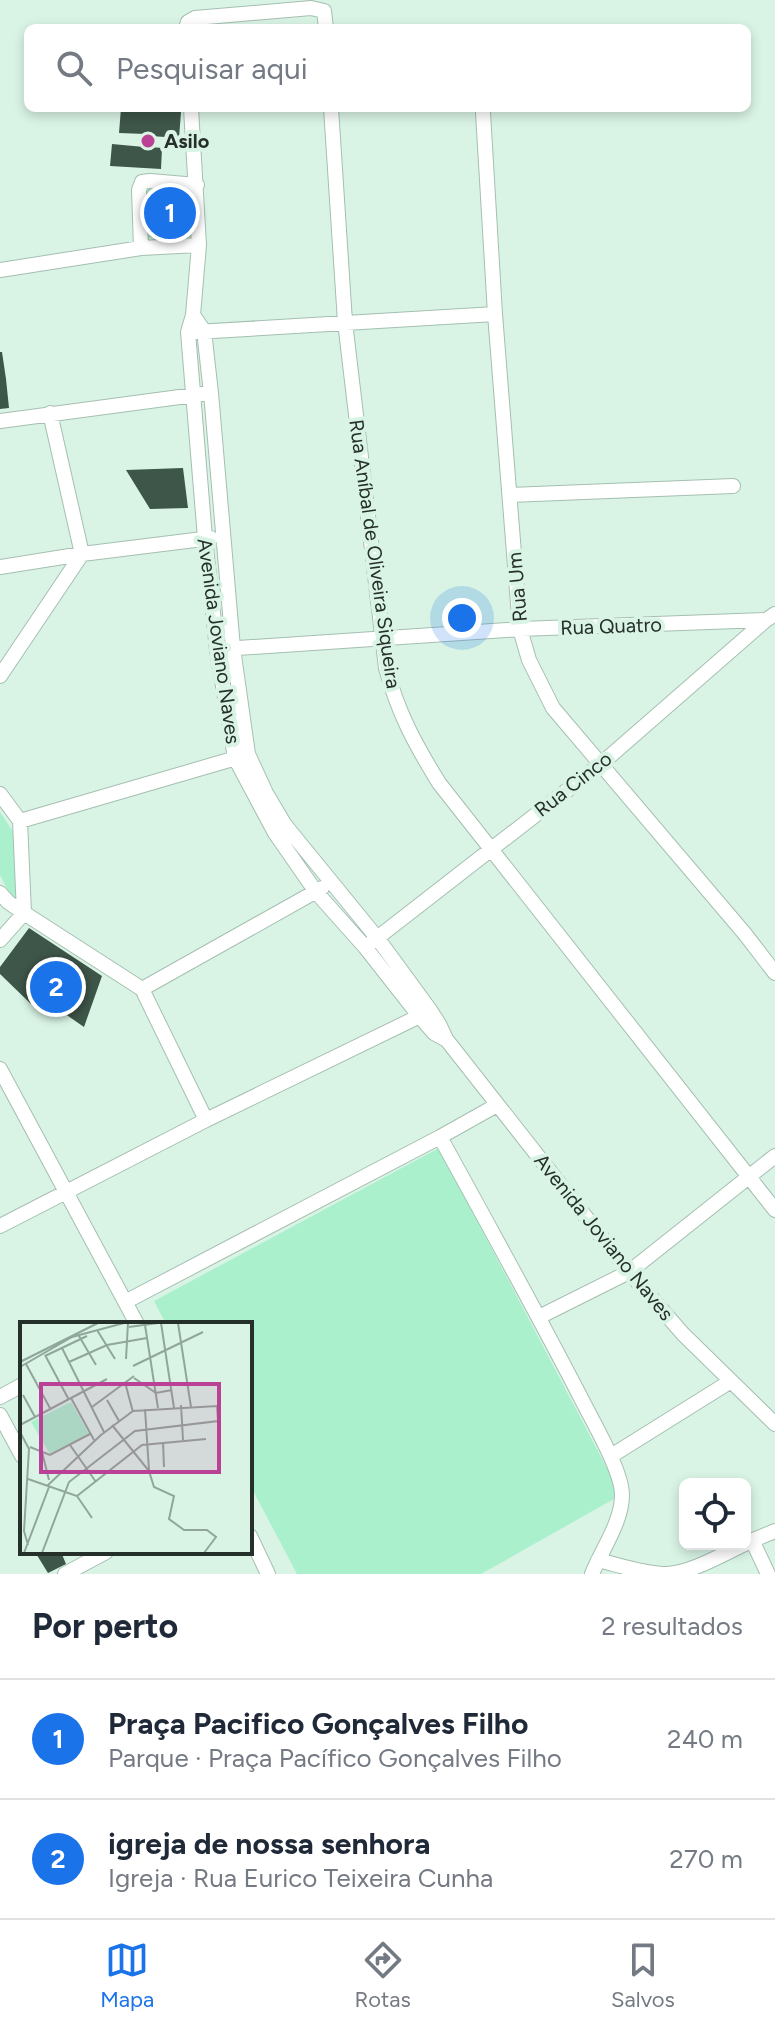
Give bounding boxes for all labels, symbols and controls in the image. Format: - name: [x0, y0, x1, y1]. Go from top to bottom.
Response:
- search box: [24, 24, 751, 112]
- icon: search: [52, 46, 96, 90]
- text: Pesquisar aqui: [116, 50, 308, 87]
- place label: Asilo: [164, 129, 210, 153]
- marker: Asilo: [139, 132, 157, 150]
- pin: 1: [144, 183, 196, 243]
- street label: Rua Aníbal de Oliveira Siqueira: [344, 418, 406, 690]
- street label: Avenida Joviano Naves: [193, 537, 245, 745]
- street label: Rua Um: [502, 551, 532, 623]
- your location: [442, 598, 482, 638]
- street label: Rua Quatro: [560, 612, 662, 640]
- street label: Rua Cinco: [530, 746, 616, 822]
- pin: 2: [30, 957, 82, 1017]
- street label: Avenida Joviano Naves: [529, 1149, 679, 1325]
- inset map: [20, 1322, 252, 1554]
- map controls: [679, 1478, 751, 1550]
- button: locate: [679, 1478, 751, 1550]
- text: Por perto: [32, 1606, 178, 1647]
- text: 2 resultados: [601, 1610, 743, 1642]
- text: Praça Pacifico Gonçalves Filho: [108, 1705, 528, 1742]
- text: 1: [53, 1723, 63, 1755]
- text: 240 m: [667, 1723, 743, 1755]
- text: Parque · Praça Pacífico Gonçalves Filho: [108, 1742, 562, 1774]
- text: igreja de nossa senhora: [108, 1825, 430, 1862]
- text: 2: [50, 1843, 66, 1875]
- text: 270 m: [669, 1843, 743, 1875]
- text: Igreja · Rua Eurico Teixeira Cunha: [108, 1862, 493, 1894]
- tab: Mapa: [100, 1938, 154, 2013]
- tab: Rotas: [355, 1938, 411, 2013]
- tab: Salvos: [611, 1938, 675, 2013]

